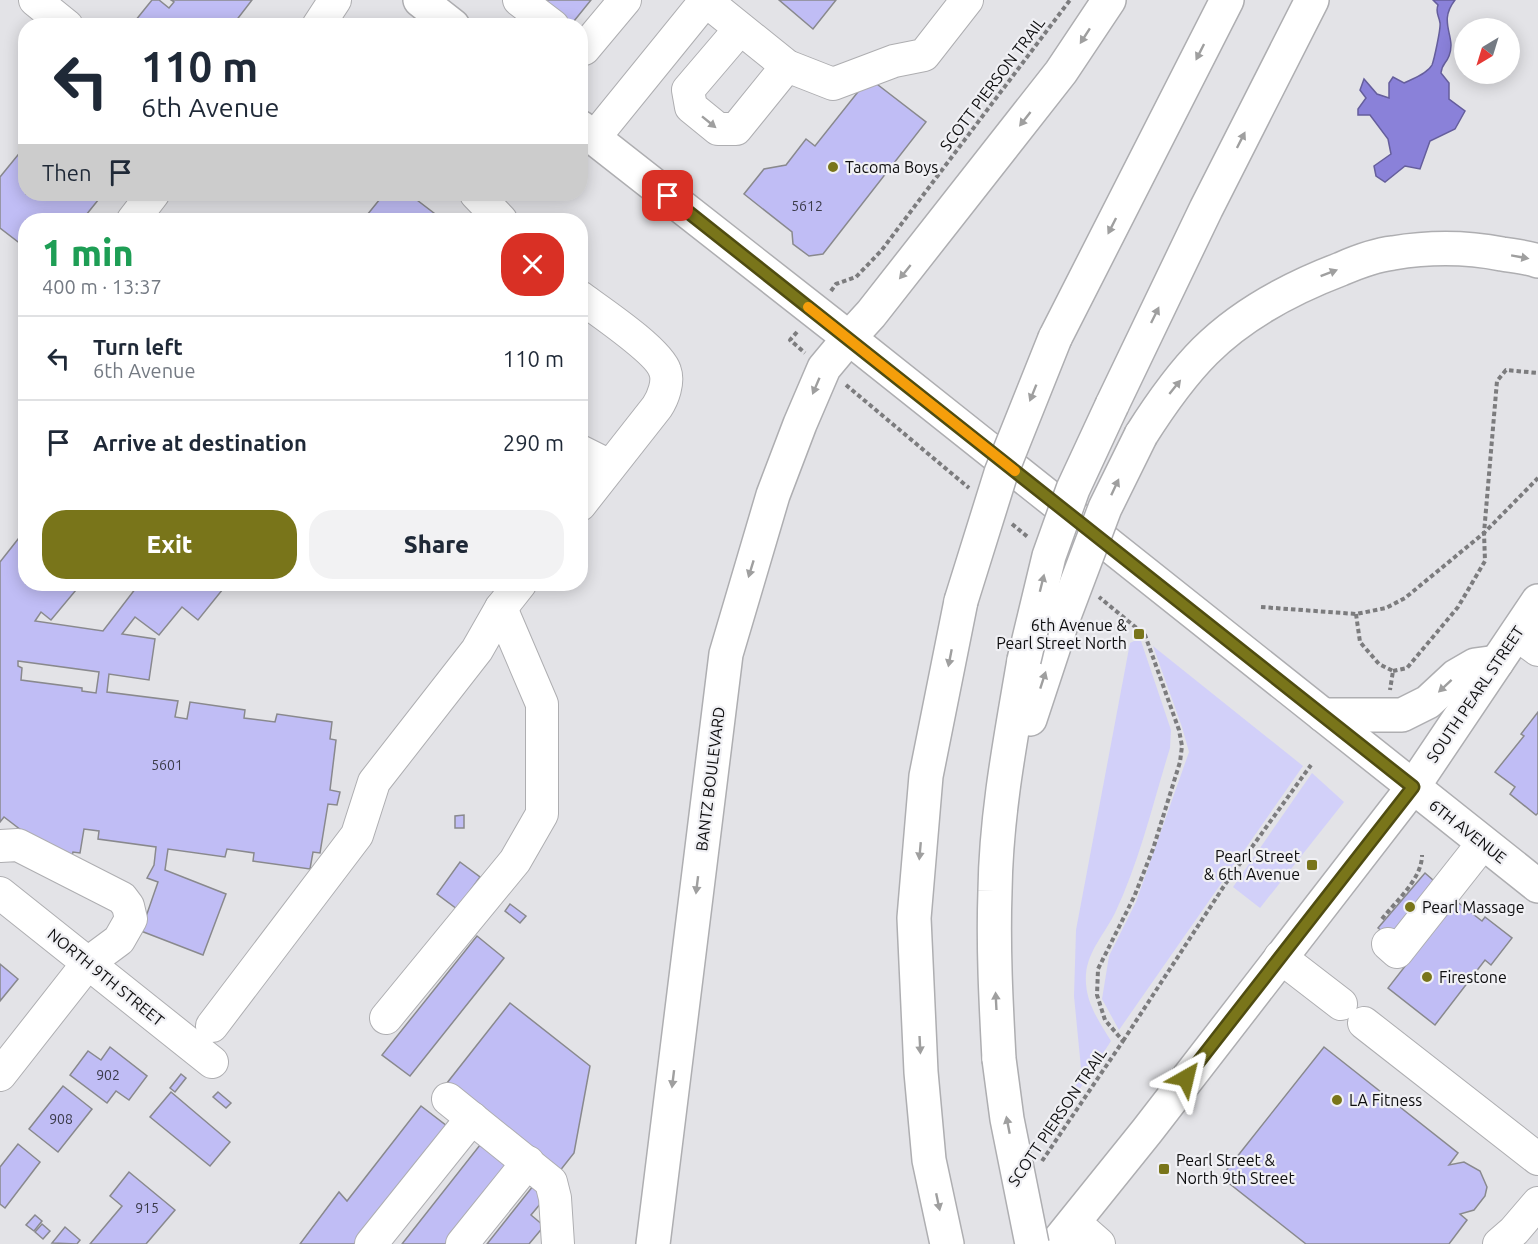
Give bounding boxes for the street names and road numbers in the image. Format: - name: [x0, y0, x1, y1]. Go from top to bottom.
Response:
- street label: SCOTT PIERSON TRAIL: [936, 14, 1048, 154]
- street label: SOUTH PEARL STREET: [1423, 622, 1527, 766]
- street label: BANTZ BOULEVARD: [692, 706, 728, 852]
- street label: 6TH AVENUE: [1426, 795, 1510, 867]
- street label: NORTH 9TH STREET: [44, 925, 168, 1029]
- street label: SCOTT PIERSON TRAIL: [1004, 1045, 1110, 1189]

